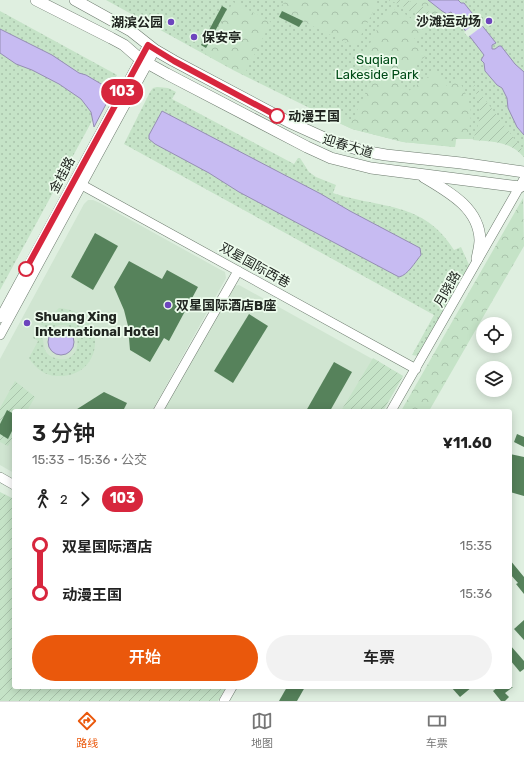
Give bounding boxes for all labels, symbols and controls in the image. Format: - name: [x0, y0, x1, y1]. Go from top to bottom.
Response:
- place label: 沙滩运动场: [416, 14, 481, 29]
- place label: 湖滨公园: [111, 15, 163, 30]
- marker: 沙滩运动场: [484, 16, 494, 26]
- marker: 湖滨公园: [166, 17, 176, 27]
- place label: 保安亭: [202, 30, 241, 45]
- marker: 保安亭: [189, 32, 199, 42]
- park label: Suqian Lakeside Park: [335, 52, 419, 82]
- line badge: 103: [99, 79, 145, 105]
- text: 103: [109, 83, 135, 100]
- marker: 动漫王国: [269, 108, 285, 124]
- place label: 动漫王国: [288, 109, 340, 124]
- street label: 迎春大道: [321, 131, 375, 161]
- street label: 金桂路: [46, 154, 78, 196]
- street label: 双星国际西巷: [217, 240, 293, 290]
- unlabelled marker: [18, 261, 34, 277]
- street label: 月晓路: [431, 268, 463, 310]
- place label: 双星国际酒店B座: [176, 298, 276, 313]
- marker: 双星国际酒店B座: [163, 300, 173, 310]
- place label: Shuang Xing International Hotel: [35, 309, 159, 339]
- map controls: [476, 317, 512, 397]
- button: locate: [476, 317, 512, 353]
- marker: Shuang Xing International Hotel: [22, 318, 32, 328]
- button: layers: [476, 361, 512, 397]
- text: 3 分钟: [32, 420, 95, 447]
- text: ¥11.60: [443, 434, 492, 452]
- text: 15:33 – 15:36 · 公交: [32, 452, 147, 467]
- icon: walk: [32, 488, 54, 510]
- icon: forward: [74, 488, 96, 510]
- text: 103: [110, 490, 135, 507]
- text: 2: [60, 492, 68, 507]
- text: 双星国际酒店: [62, 538, 152, 556]
- text: 15:35: [460, 538, 492, 553]
- text: 动漫王国: [62, 586, 122, 604]
- text: 15:36: [460, 586, 492, 601]
- button: 开始: [32, 635, 258, 681]
- button: 车票: [266, 635, 492, 681]
- tab: 路线: [76, 710, 98, 750]
- tab: 地图: [251, 710, 273, 750]
- tab: 车票: [426, 710, 448, 750]

